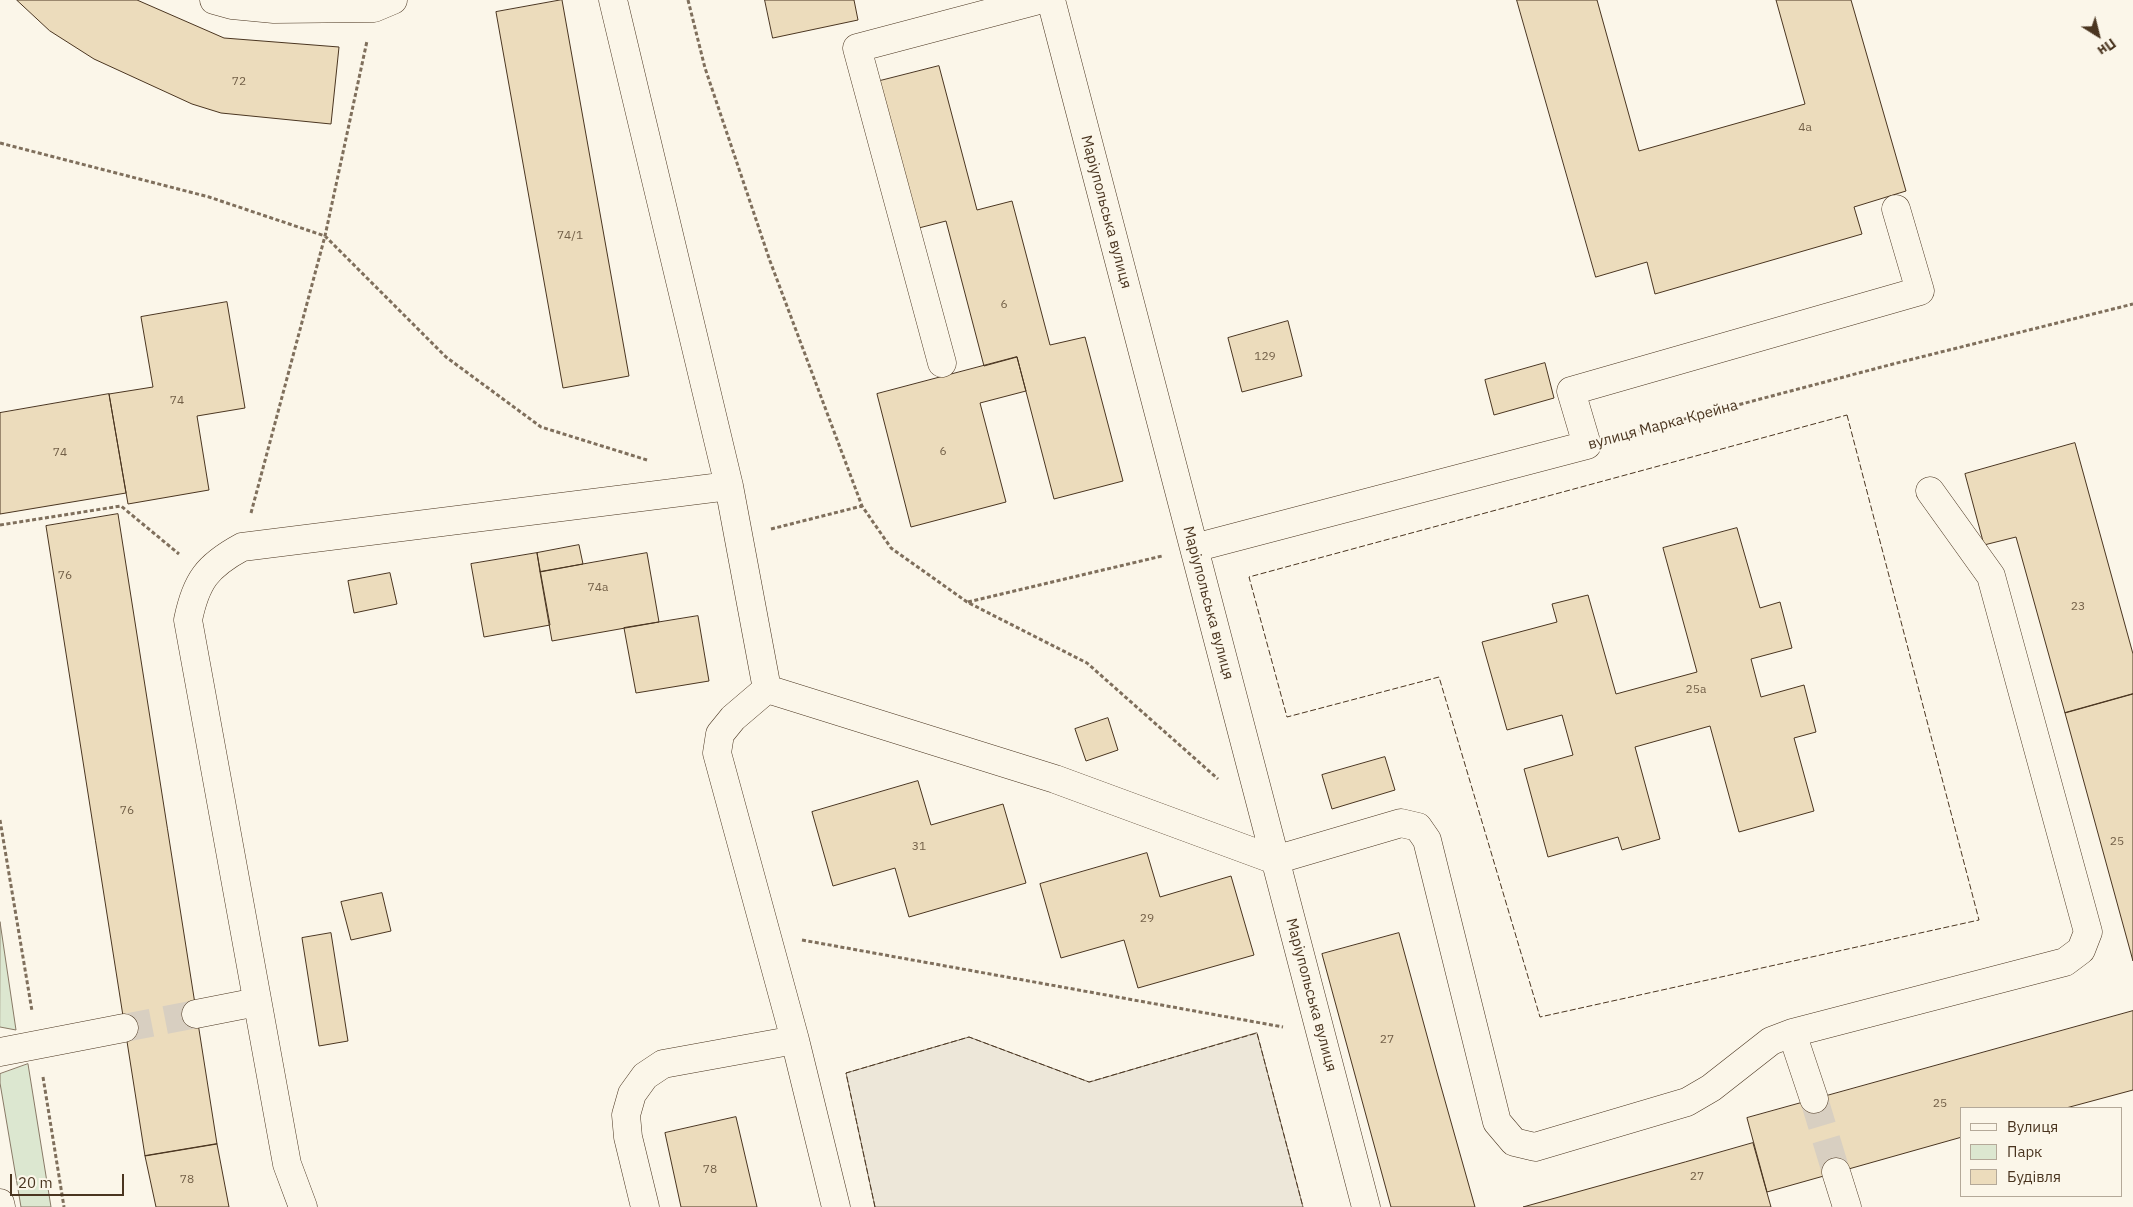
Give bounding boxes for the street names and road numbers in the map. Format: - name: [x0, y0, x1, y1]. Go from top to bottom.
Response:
- street label: Маріупольська вулиця: [1077, 133, 1135, 291]
- street label: вулиця Марка Крейна: [1586, 396, 1740, 454]
- street label: Маріупольська вулиця: [1179, 524, 1237, 682]
- street label: Маріупольська вулиця: [1282, 916, 1340, 1074]

